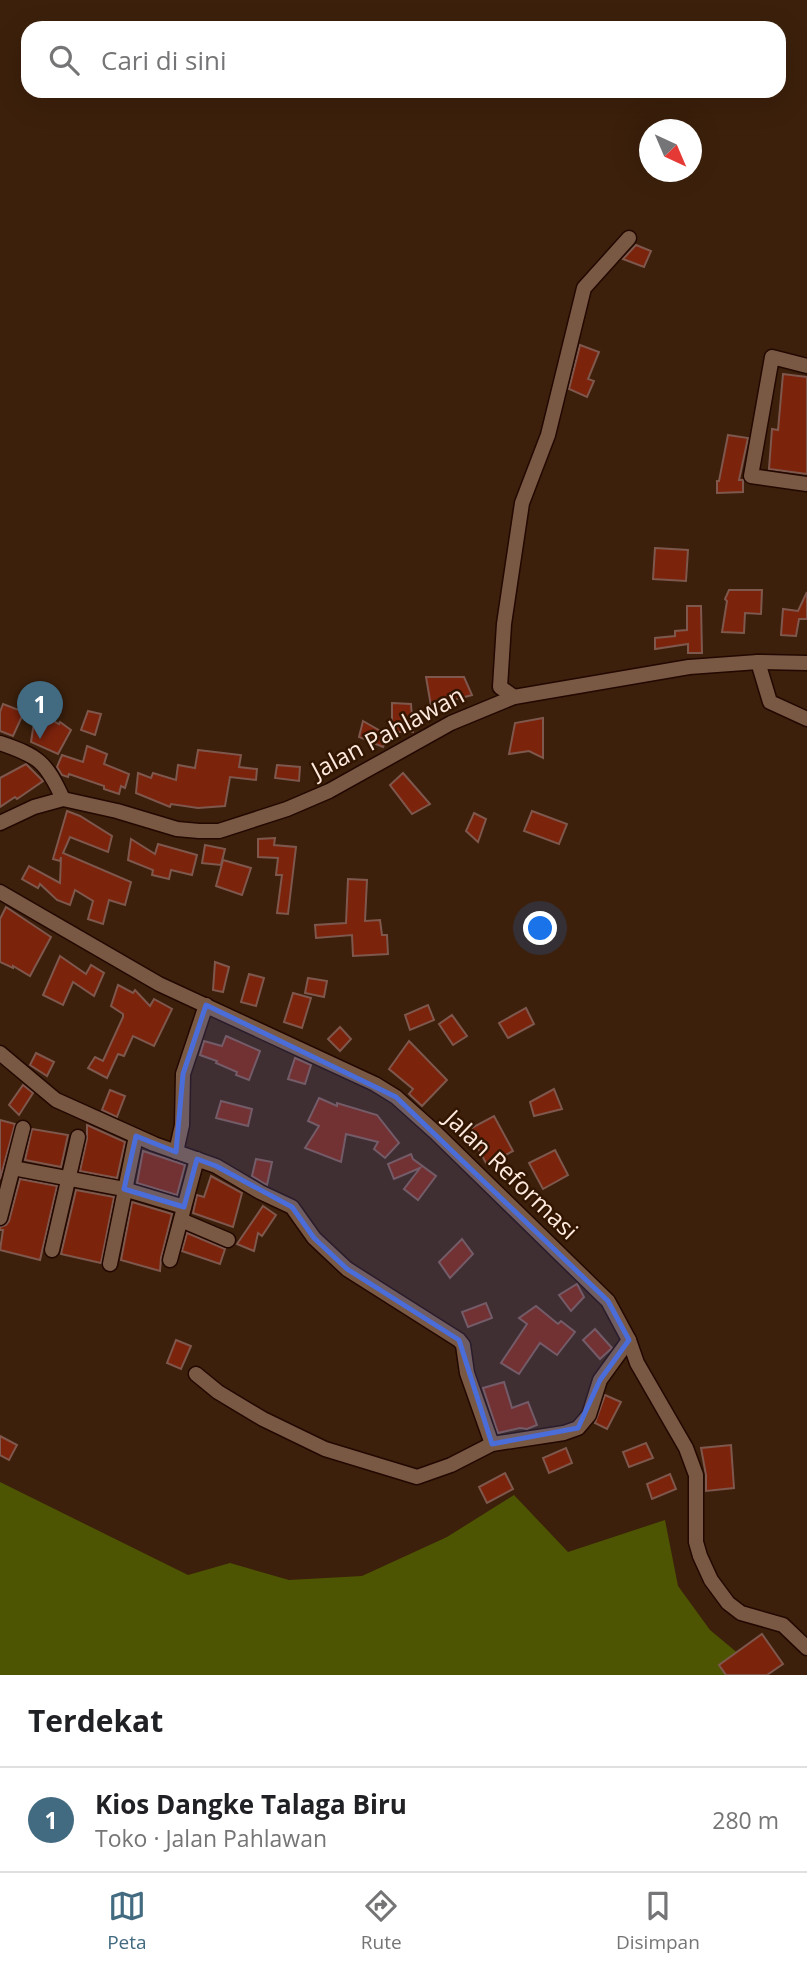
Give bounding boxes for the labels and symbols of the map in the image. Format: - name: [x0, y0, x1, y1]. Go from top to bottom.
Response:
- north arrow: [639, 119, 702, 182]
- street label: Jalan Pahlawan: [303, 678, 470, 787]
- pin: 1: [17, 681, 63, 739]
- your location: [523, 911, 557, 945]
- street label: Jalan Reformasi: [437, 1100, 586, 1246]

